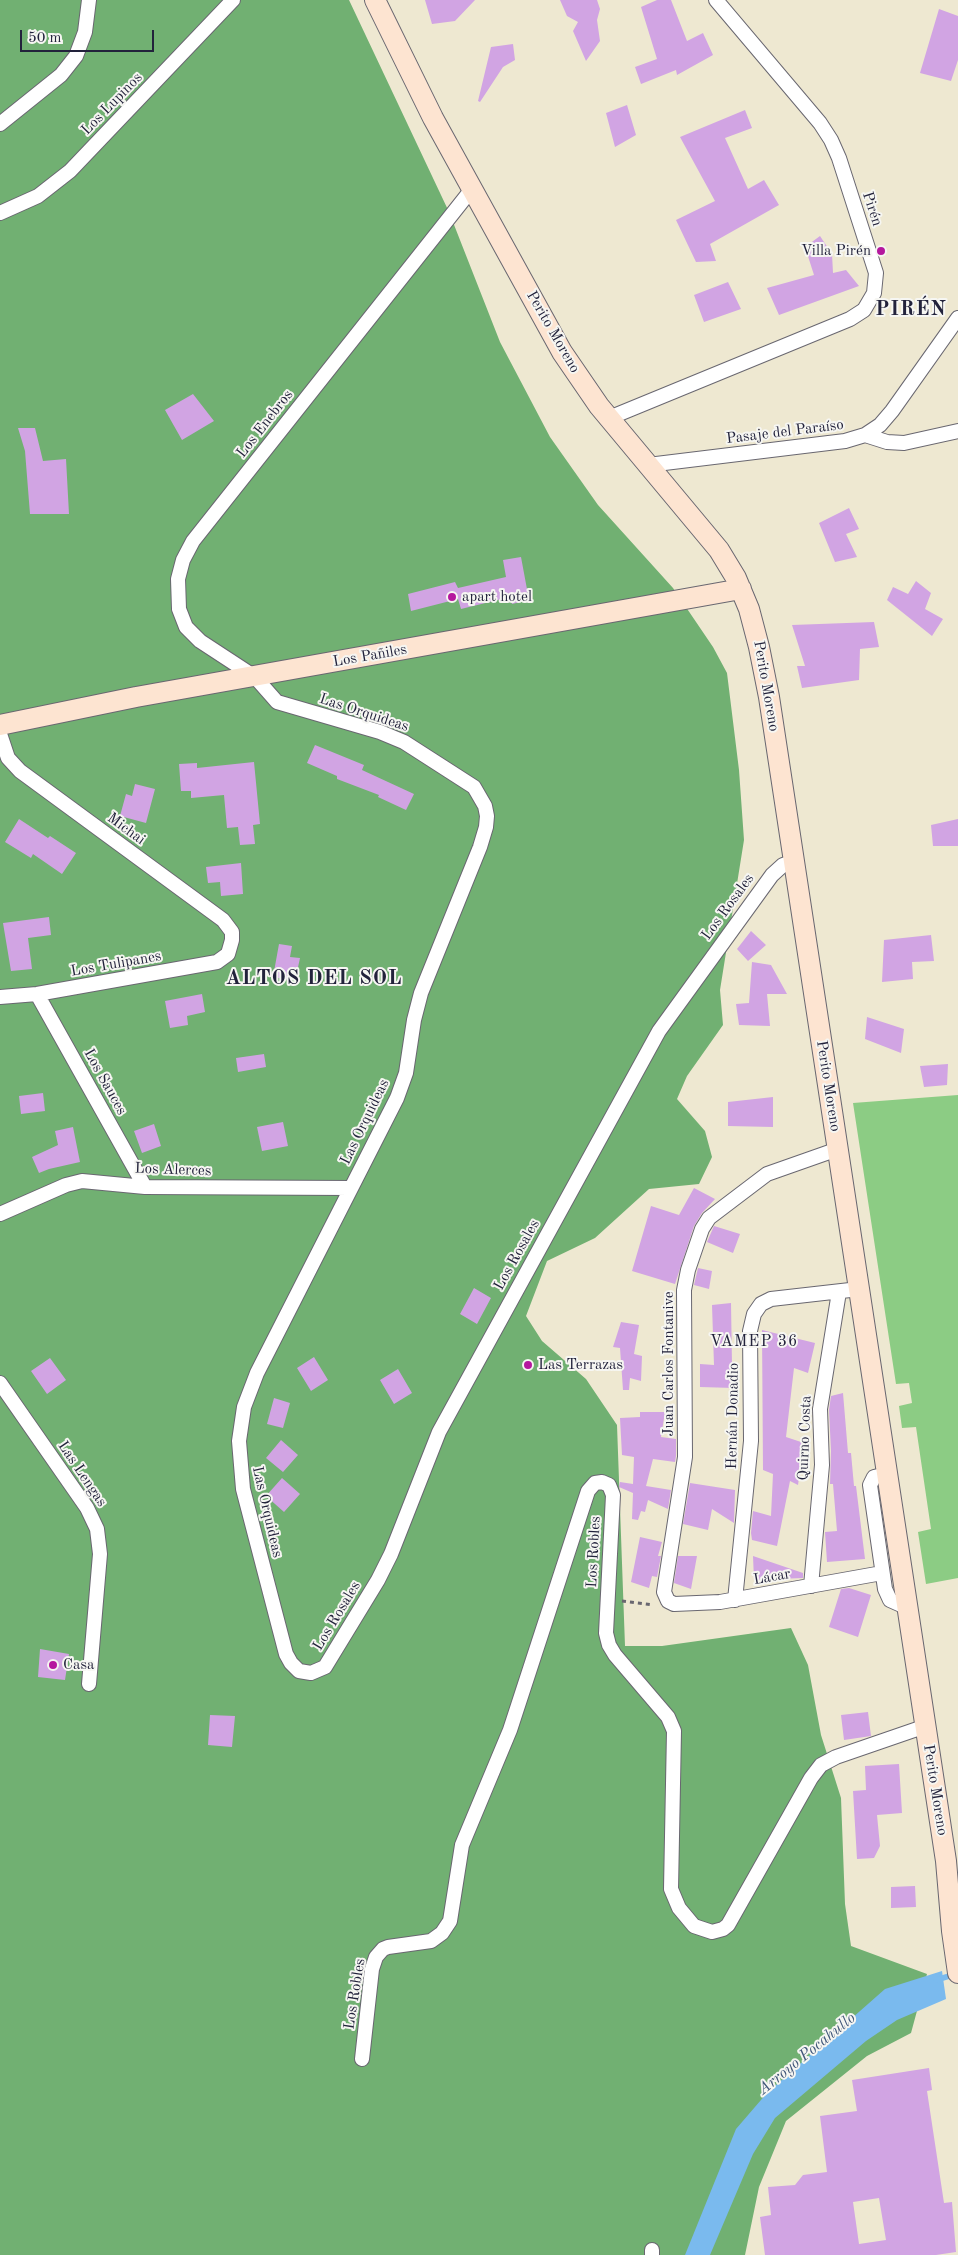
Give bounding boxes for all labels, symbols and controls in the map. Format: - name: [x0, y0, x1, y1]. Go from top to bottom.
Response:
- scale bar: [22, 20, 156, 52]
- text: 50 m: [28, 31, 62, 46]
- street label: Los Lupinos: [78, 69, 146, 139]
- street label: Pirén: [858, 189, 886, 229]
- place label: Villa Pirén: [801, 242, 871, 260]
- marker: Villa Pirén: [875, 245, 887, 257]
- street label: Perito Moreno: [522, 288, 584, 376]
- district label: PIRÉN: [875, 298, 947, 322]
- street label: Los Enebros: [233, 386, 297, 462]
- street label: Pasaje del Paraíso: [725, 416, 845, 448]
- place label: apart hotel: [462, 588, 532, 606]
- marker: apart hotel: [446, 591, 458, 603]
- street label: Perito Moreno: [749, 639, 783, 733]
- street label: Los Pañiles: [332, 641, 408, 671]
- street label: Las Orquideas: [317, 690, 411, 736]
- street label: Michai: [103, 809, 149, 849]
- street label: Los Rosales: [698, 870, 758, 944]
- street label: Los Tulipanes: [69, 947, 163, 981]
- district label: ALTOS DEL SOL: [224, 967, 404, 991]
- street label: Perito Moreno: [812, 1039, 844, 1133]
- street label: Los Sauces: [79, 1046, 131, 1118]
- street label: Las Orquideas: [337, 1076, 393, 1168]
- street label: Los Alerces: [134, 1160, 212, 1180]
- street label: Los Rosales: [490, 1217, 544, 1293]
- street label: Juan Carlos Fontanive: [660, 1291, 678, 1437]
- district label: VAMEP 36: [709, 1332, 799, 1352]
- place label: Las Terrazas: [538, 1356, 623, 1374]
- marker: Las Terrazas: [522, 1359, 534, 1371]
- street label: Hernán Donadio: [723, 1363, 743, 1469]
- street label: Quirno Costa: [795, 1395, 815, 1481]
- street label: Las Lengas: [54, 1438, 110, 1510]
- street label: Las Orquideas: [248, 1465, 286, 1559]
- street label: Los Robles: [583, 1516, 605, 1588]
- street label: Lácar: [752, 1565, 792, 1589]
- street label: Los Rosales: [309, 1578, 365, 1654]
- place label: Casa: [63, 1656, 94, 1674]
- marker: Casa: [47, 1659, 59, 1671]
- street label: Perito Moreno: [919, 1743, 951, 1837]
- street label: Los Robles: [341, 1957, 369, 2031]
- water label: Arroyo Pocahullo: [754, 2009, 860, 2099]

